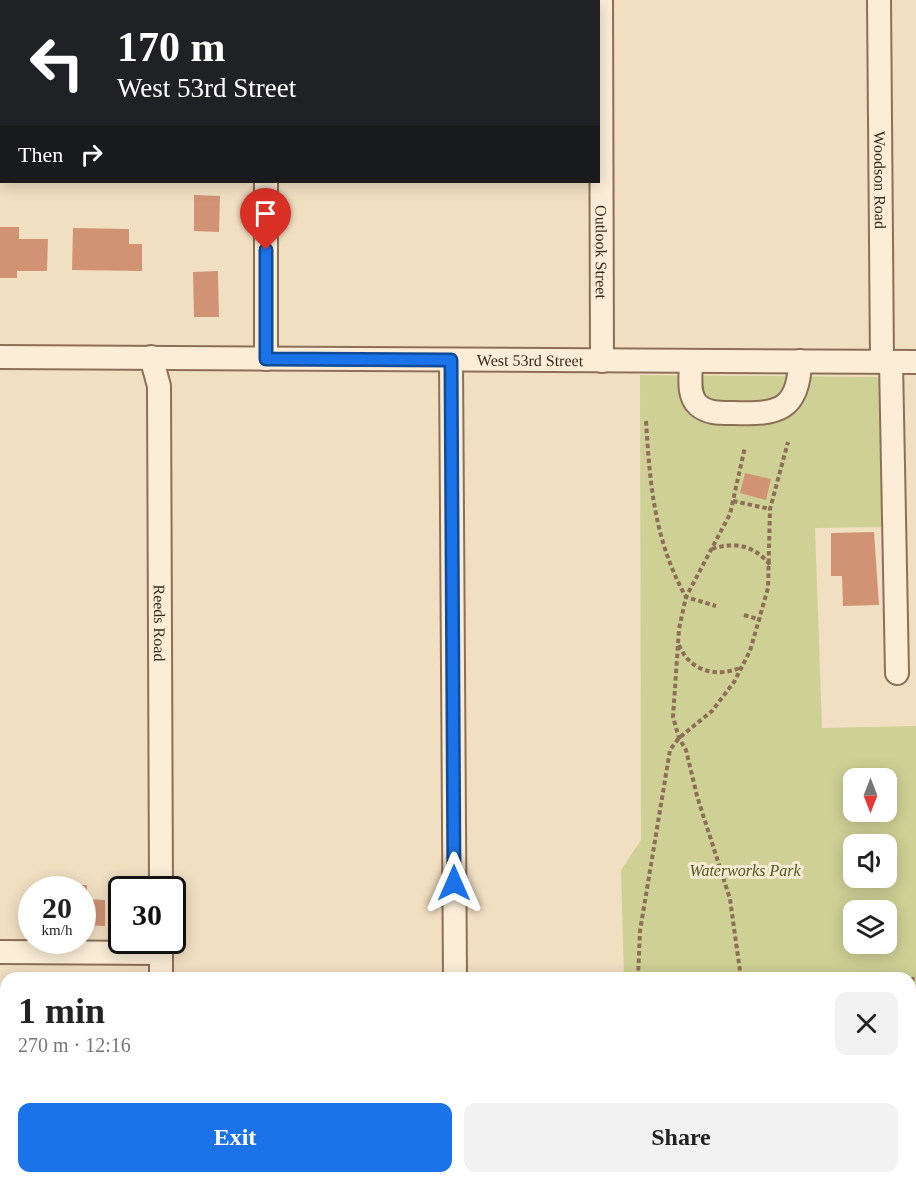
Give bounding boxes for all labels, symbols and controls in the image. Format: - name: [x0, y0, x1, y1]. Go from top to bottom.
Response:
- icon: left: [18, 24, 96, 102]
- text: 170 m: [117, 24, 226, 70]
- text: West 53rd Street: [117, 73, 296, 103]
- street label: Woodson Road: [872, 131, 889, 229]
- icon: right: [75, 138, 108, 171]
- text: Then: [18, 142, 63, 167]
- pin: [240, 188, 291, 250]
- icon: arrive: [249, 197, 282, 230]
- street label: Outlook Street: [593, 205, 610, 299]
- street label: West 53rd Street: [477, 351, 584, 369]
- street label: Reeds Road: [151, 584, 169, 661]
- north arrow: [843, 768, 897, 822]
- map controls: [843, 768, 897, 954]
- button: sound: [843, 834, 897, 888]
- position arrow: [422, 851, 486, 915]
- park label: Waterworks Park: [690, 862, 801, 879]
- speed limit sign: 30: [108, 876, 186, 954]
- text: 20: [42, 891, 72, 924]
- button: layers: [843, 900, 897, 954]
- text: km/h: [42, 922, 72, 938]
- text: 1 min: [18, 991, 105, 1031]
- button: close: [835, 992, 898, 1055]
- text: 270 m · 12:16: [18, 1034, 131, 1056]
- button: Exit: [18, 1103, 452, 1172]
- button: Share: [464, 1103, 898, 1172]

